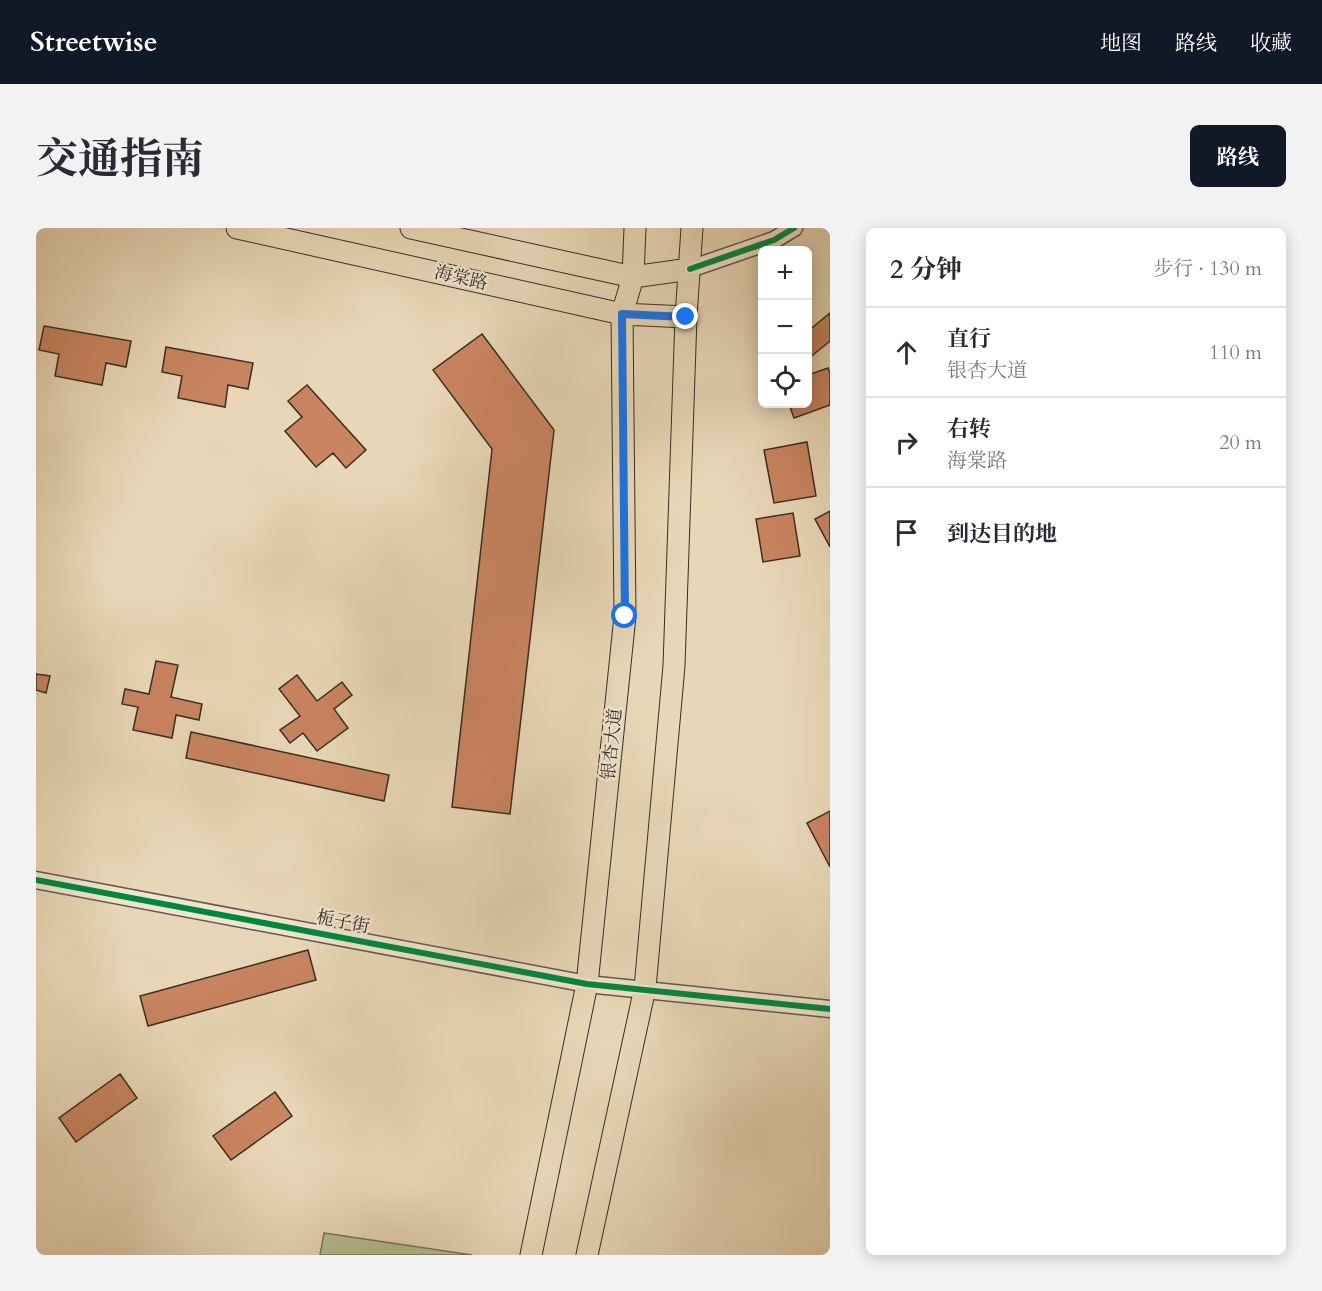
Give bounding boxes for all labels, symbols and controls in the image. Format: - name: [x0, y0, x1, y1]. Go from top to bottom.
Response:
- text: Streetwise: [30, 23, 158, 61]
- text: 地图: [1100, 29, 1142, 58]
- text: 路线: [1175, 29, 1217, 58]
- text: 收藏: [1250, 29, 1292, 58]
- button: 路线: [1190, 125, 1286, 187]
- text: 交通指南: [36, 131, 204, 188]
- map controls: [758, 246, 812, 408]
- button: +: [758, 246, 812, 300]
- text: 2 分钟: [890, 252, 962, 287]
- text: 步行 · 130 m: [1153, 255, 1262, 282]
- street label: 海棠路: [432, 260, 490, 296]
- button: −: [758, 300, 812, 354]
- route end: [672, 303, 698, 329]
- text: 直行: [947, 324, 991, 354]
- icon: ahead: [890, 336, 923, 369]
- text: 110 m: [1209, 339, 1262, 366]
- button: locate: [758, 354, 812, 408]
- text: 银杏大道: [947, 357, 1027, 384]
- text: 右转: [947, 414, 991, 444]
- icon: right: [890, 426, 923, 459]
- text: 20 m: [1219, 429, 1262, 456]
- text: 海棠路: [947, 447, 1007, 474]
- icon: arrive: [890, 516, 923, 549]
- text: 到达目的地: [947, 519, 1057, 549]
- route start: [611, 602, 637, 628]
- street label: 银杏大道: [596, 707, 628, 781]
- street label: 栀子街: [314, 905, 372, 939]

